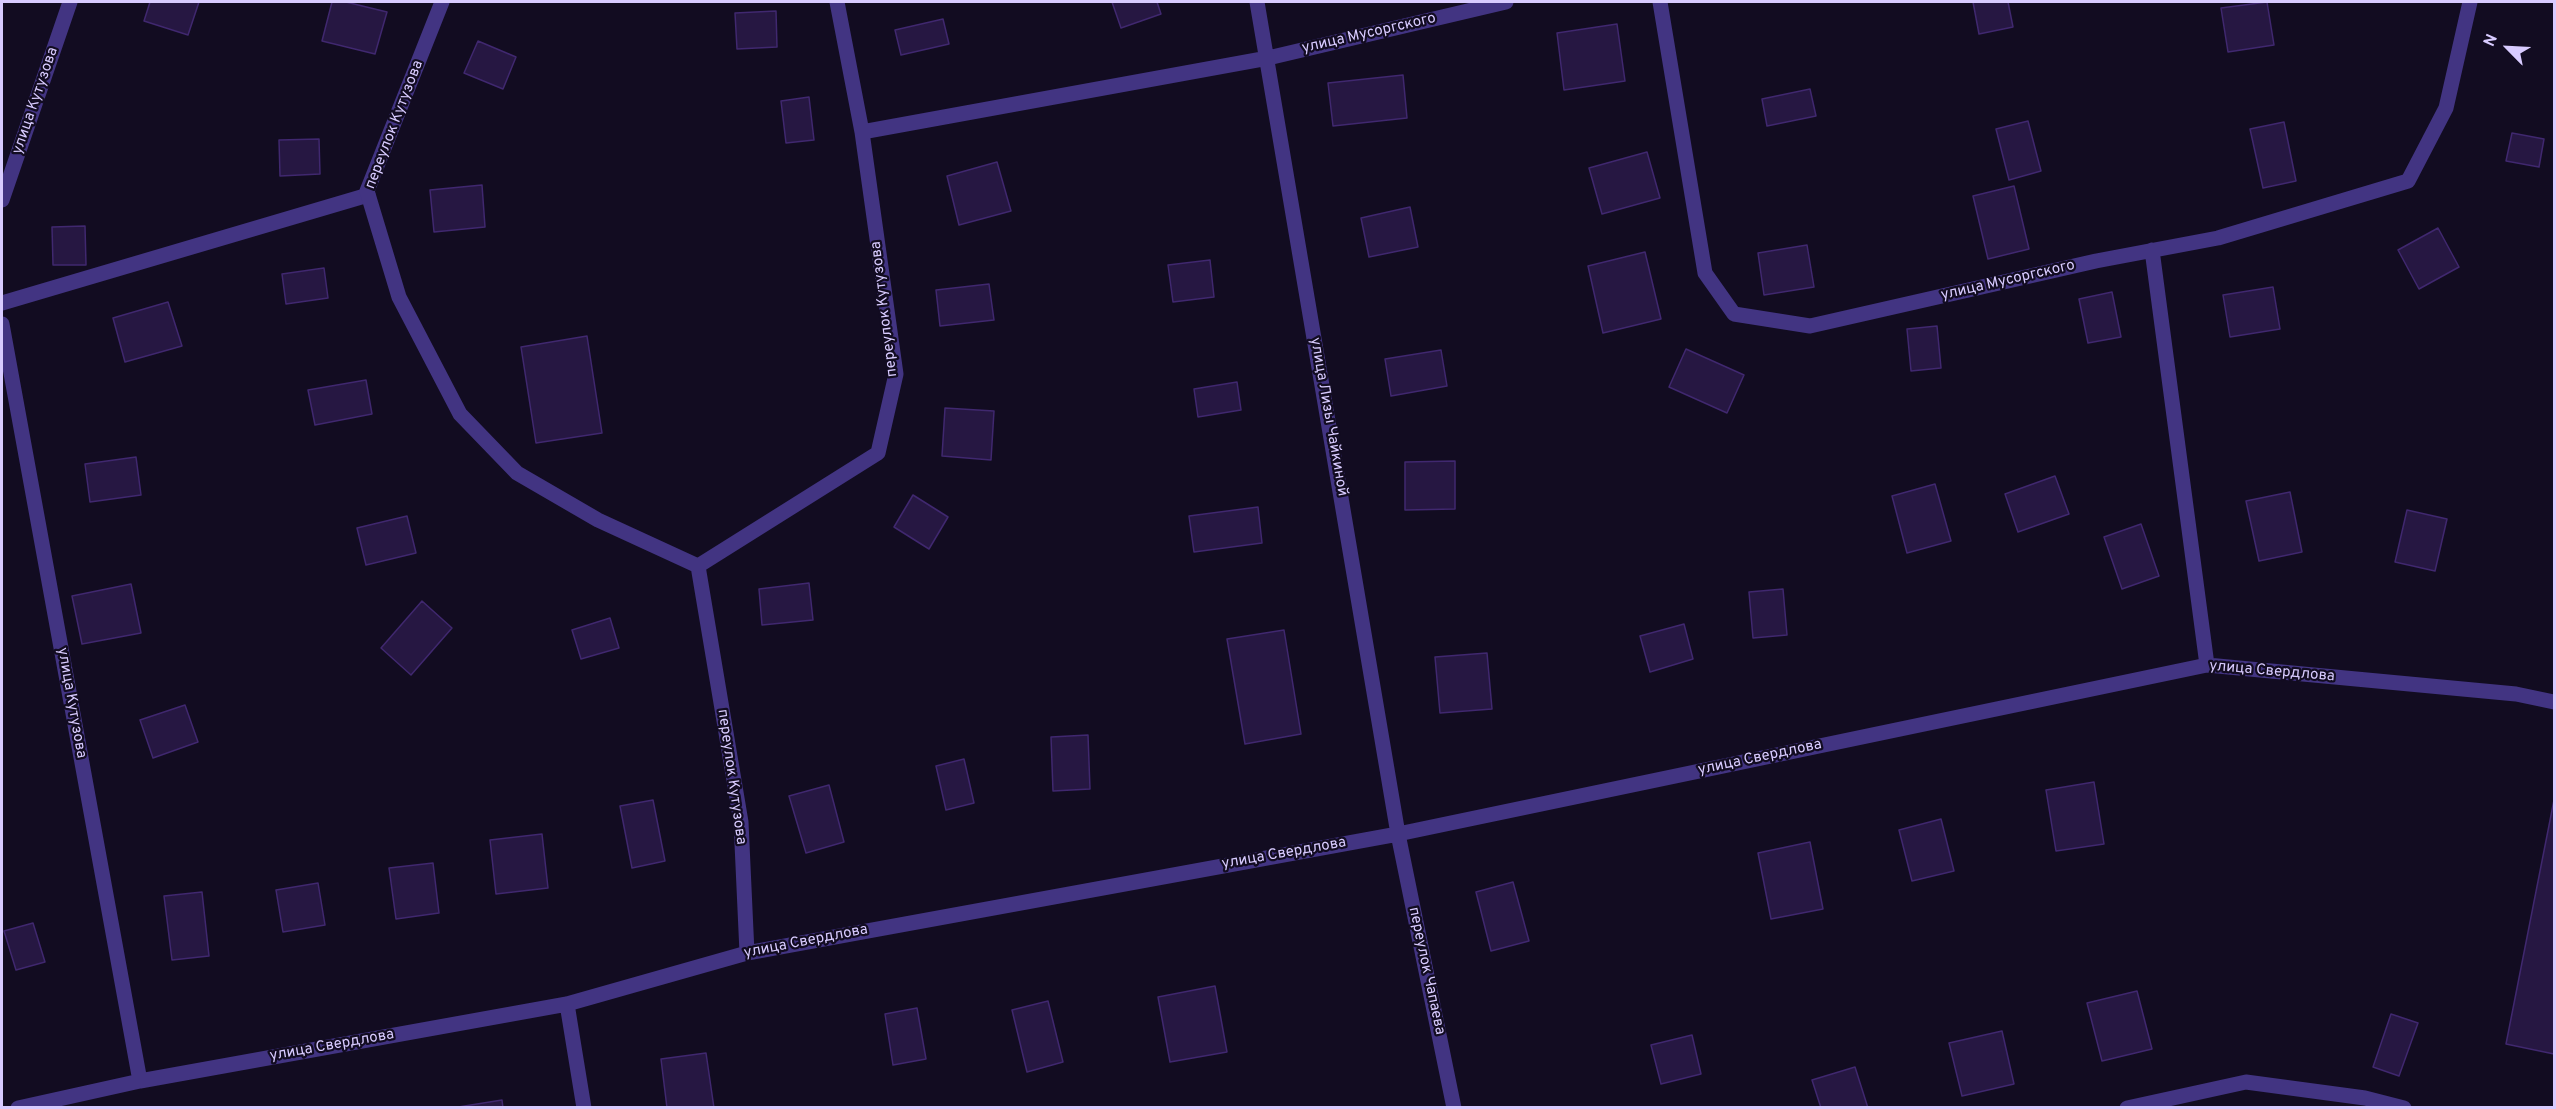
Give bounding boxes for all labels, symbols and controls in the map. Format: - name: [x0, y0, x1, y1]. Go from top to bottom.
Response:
- street label: улица Мусоргского: [1300, 10, 1438, 58]
- north arrow: [2478, 18, 2538, 78]
- text: N: [2480, 31, 2503, 50]
- street label: улица Кутузова: [9, 45, 63, 157]
- street label: переулок Кутузова: [362, 58, 428, 192]
- street label: переулок Кутузова: [868, 240, 902, 378]
- street label: улица Мусоргского: [1939, 257, 2077, 305]
- street label: улица Лизы Чайкиной: [1305, 336, 1351, 498]
- street label: улица Кутузова: [52, 646, 90, 760]
- street label: улица Свердлова: [2209, 658, 2335, 686]
- street label: переулок Кутузова: [713, 708, 749, 846]
- street label: улица Свердлова: [1697, 736, 1823, 780]
- street label: улица Свердлова: [1220, 834, 1348, 874]
- street label: переулок Чапаева: [1404, 905, 1448, 1037]
- street label: улица Свердлова: [743, 921, 869, 963]
- street label: улица Свердлова: [268, 1026, 396, 1066]

